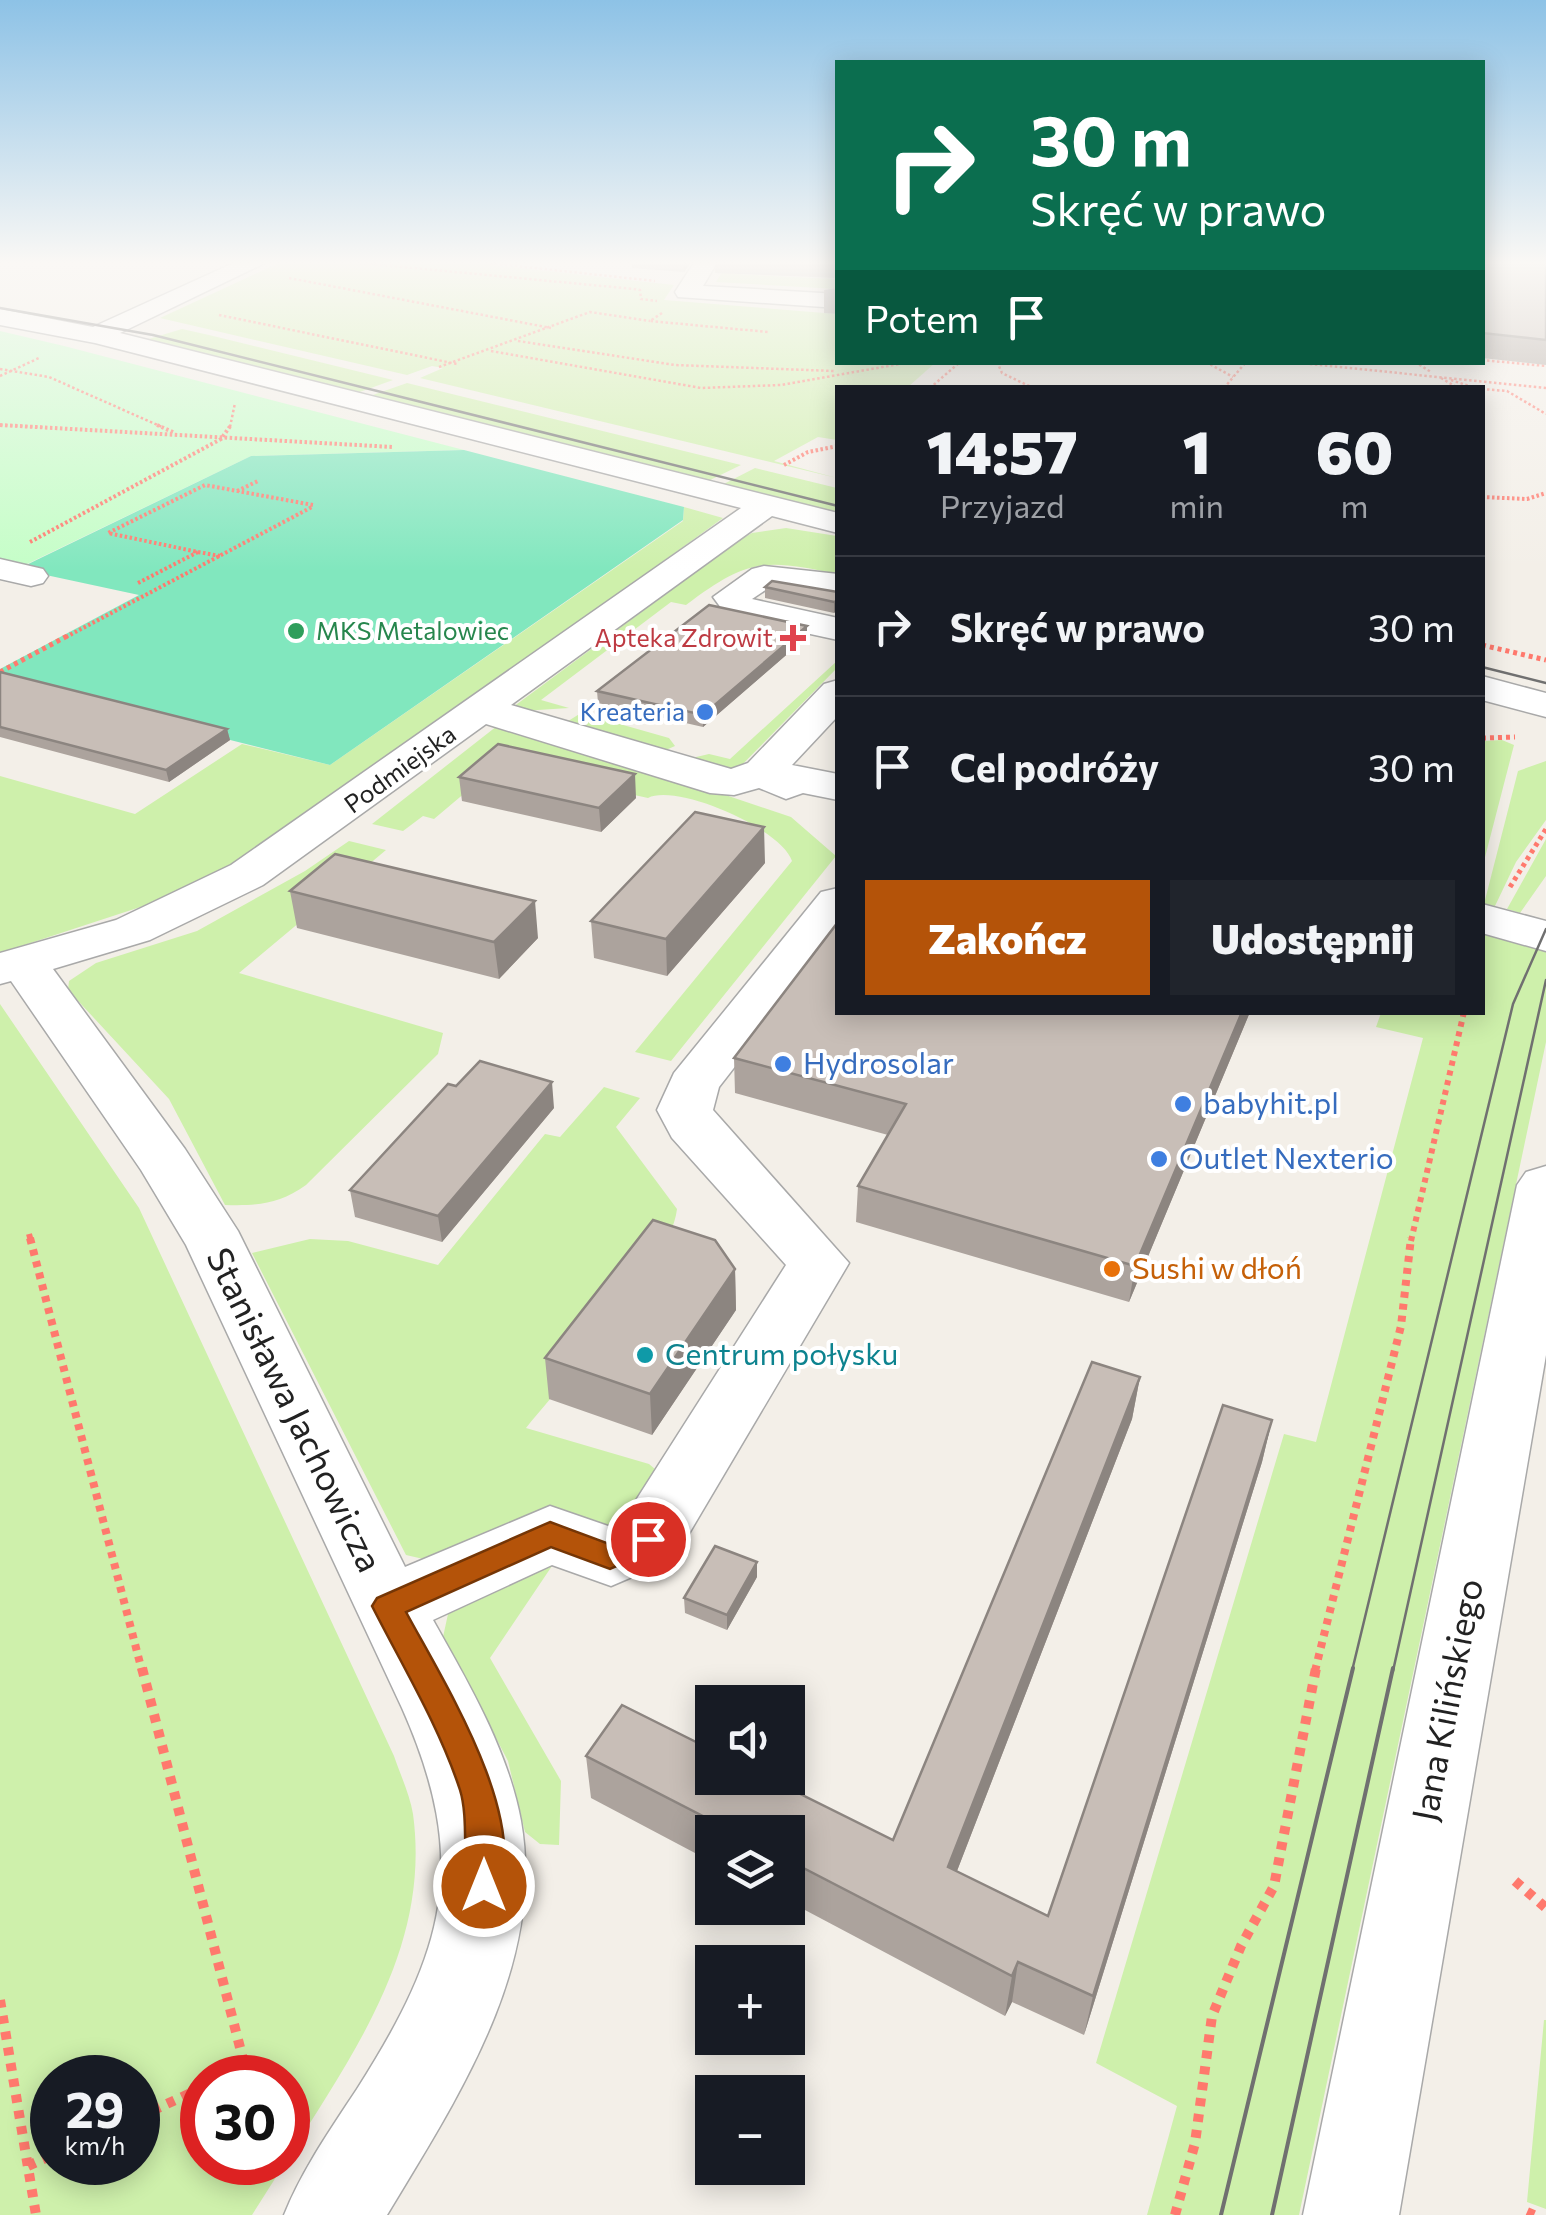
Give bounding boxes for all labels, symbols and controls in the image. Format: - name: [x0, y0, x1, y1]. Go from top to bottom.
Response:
- text: 30 m: [1030, 95, 1192, 180]
- icon: right: [865, 100, 995, 230]
- text: Skręć w prawo: [1030, 180, 1327, 235]
- icon: arrive: [999, 290, 1054, 345]
- text: Potem: [865, 294, 979, 341]
- text: 14:57: [927, 413, 1078, 486]
- text: 1: [1183, 413, 1211, 486]
- text: 60: [1316, 413, 1393, 486]
- text: Przyjazd: [940, 485, 1065, 525]
- text: min: [1169, 485, 1224, 525]
- text: m: [1341, 485, 1368, 525]
- icon: right: [865, 599, 920, 654]
- text: Skręć w prawo: [950, 603, 1205, 650]
- text: 30 m: [1368, 603, 1455, 650]
- place label: MKS Metalowiec: [316, 615, 509, 645]
- marker: MKS Metalowiec: [285, 620, 307, 642]
- place label: Apteka Zdrowit: [595, 622, 773, 652]
- marker: Apteka Zdrowit: [782, 627, 804, 649]
- place label: Kreateria: [580, 696, 685, 726]
- marker: Kreateria: [694, 701, 716, 723]
- street label: Podmiejska: [338, 718, 461, 819]
- icon: arrive: [865, 739, 920, 794]
- text: Cel podróży: [950, 743, 1159, 790]
- text: 30 m: [1368, 743, 1455, 790]
- button: Zakończ: [865, 880, 1150, 995]
- button: Udostępnij: [1170, 880, 1455, 995]
- place label: Hydrosolar: [803, 1043, 954, 1080]
- marker: Hydrosolar: [772, 1053, 794, 1075]
- place label: babyhit.pl: [1203, 1083, 1339, 1120]
- marker: babyhit.pl: [1172, 1093, 1194, 1115]
- place label: Outlet Nexterio: [1179, 1138, 1394, 1175]
- marker: Outlet Nexterio: [1148, 1148, 1170, 1170]
- street label: Stanisława Jachowicza: [199, 1240, 393, 1578]
- place label: Sushi w dłoń: [1132, 1248, 1302, 1285]
- marker: Sushi w dłoń: [1101, 1258, 1123, 1280]
- place label: Centrum połysku: [665, 1334, 898, 1371]
- marker: Centrum połysku: [634, 1344, 656, 1366]
- pin: [606, 1497, 691, 1582]
- icon: arrive: [621, 1512, 676, 1567]
- street label: Jana Kilińskiego: [1401, 1575, 1490, 1824]
- map controls: [695, 1685, 805, 2185]
- button: sound: [695, 1685, 805, 1795]
- button: layers: [695, 1815, 805, 1925]
- position arrow: [432, 1834, 536, 1938]
- button: +: [695, 1945, 805, 2055]
- speed limit sign: 30: [180, 2055, 310, 2185]
- button: −: [695, 2075, 805, 2185]
- text: 29: [65, 2077, 124, 2138]
- text: km/h: [65, 2130, 125, 2160]

